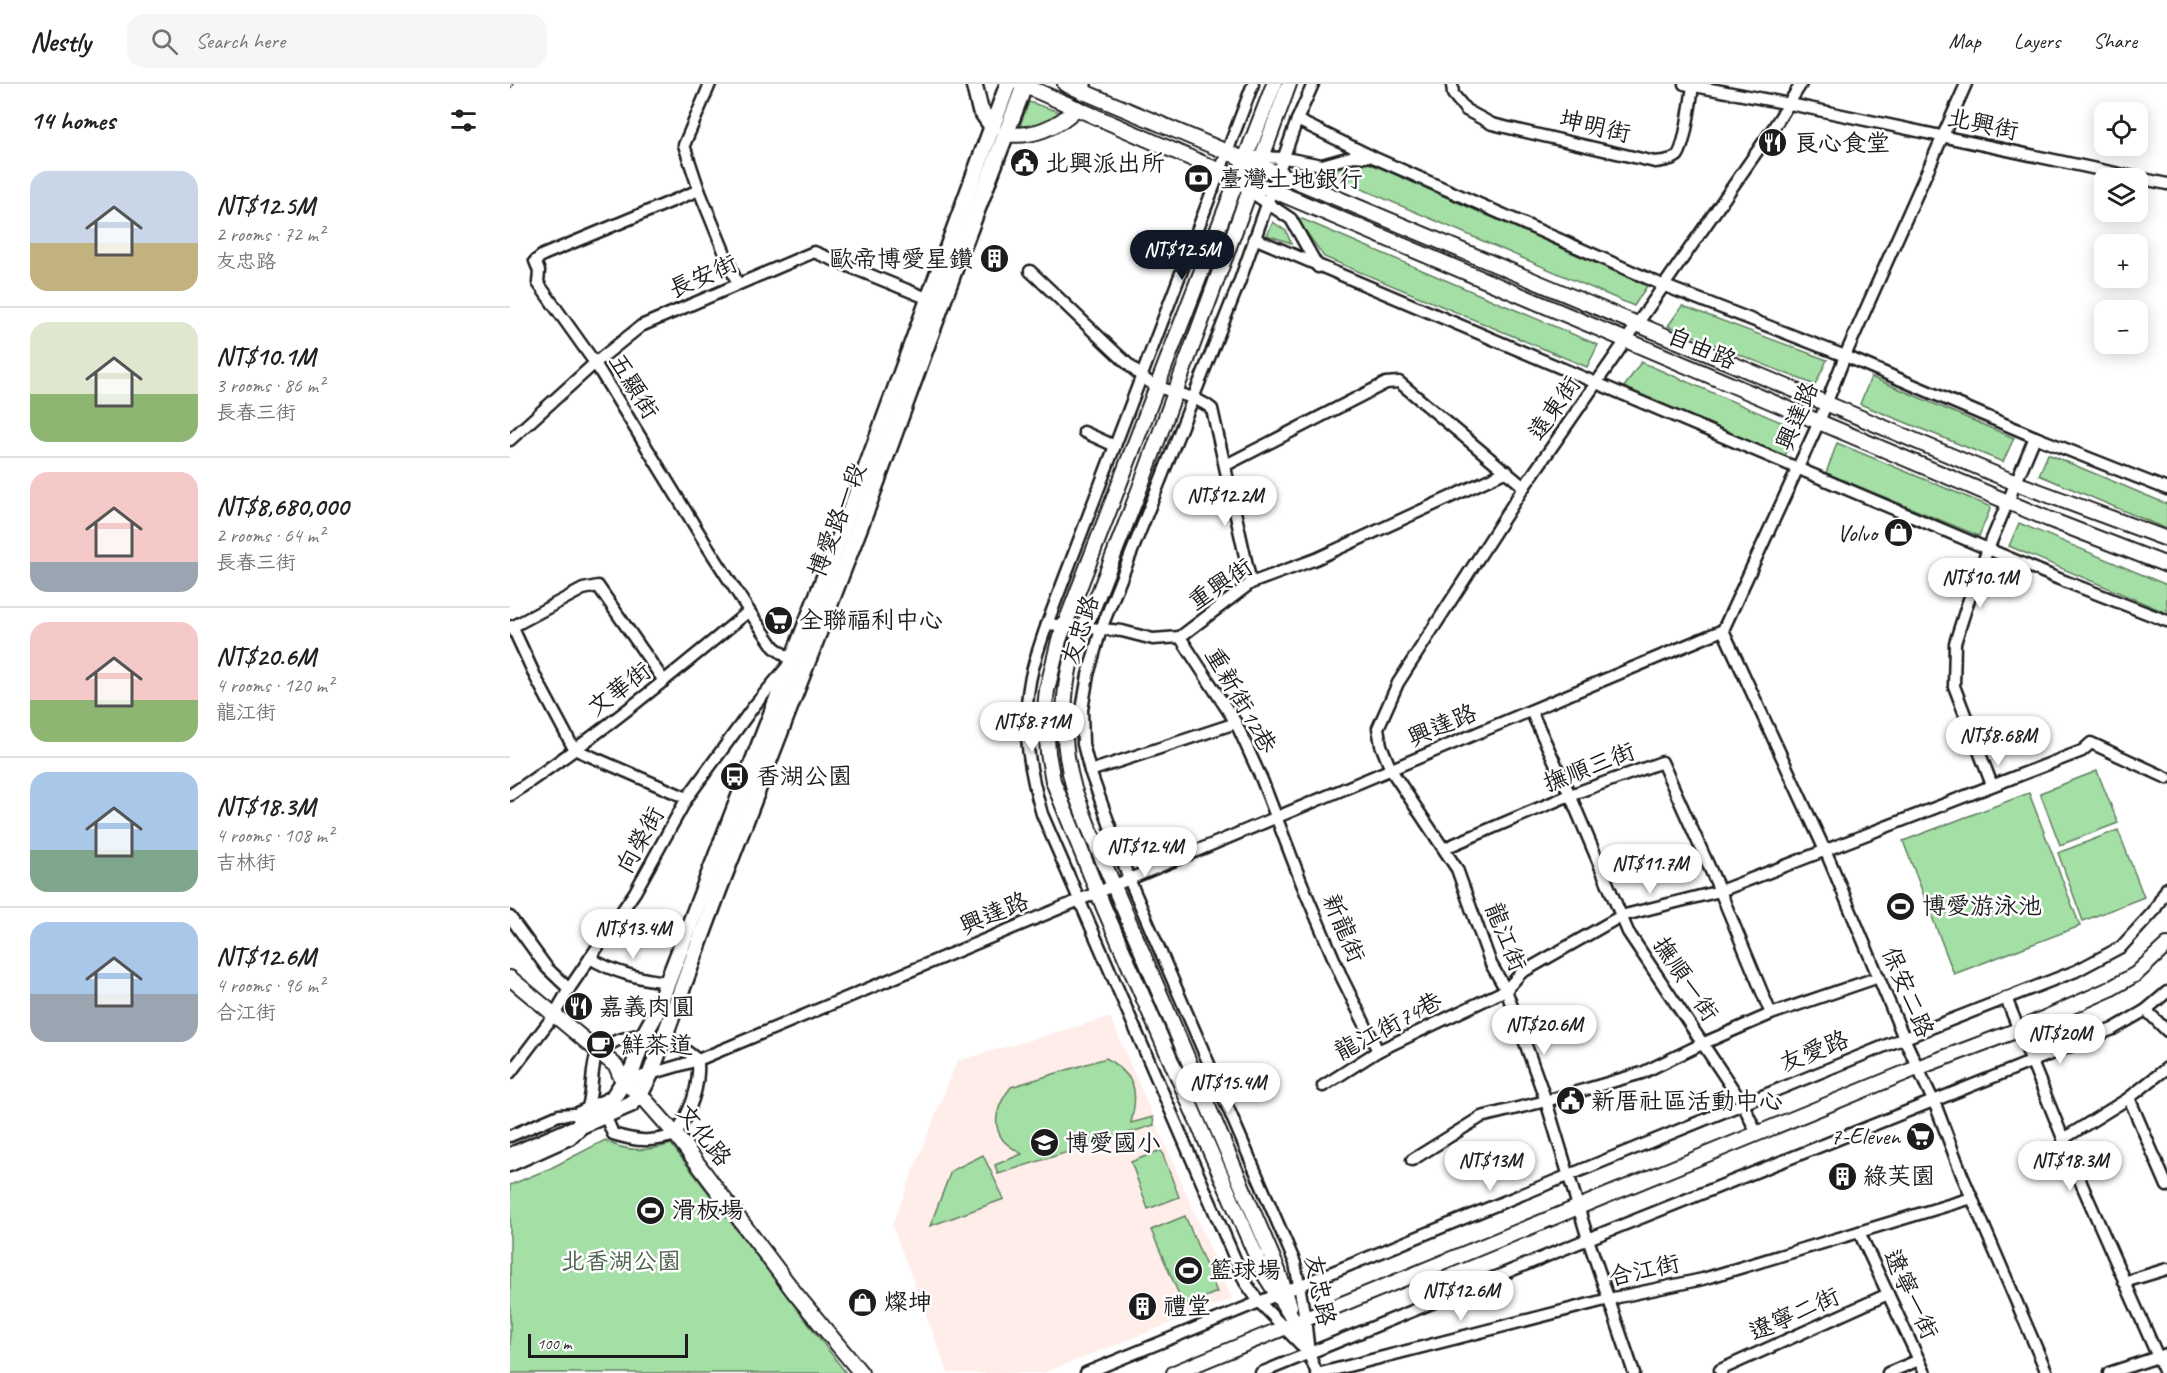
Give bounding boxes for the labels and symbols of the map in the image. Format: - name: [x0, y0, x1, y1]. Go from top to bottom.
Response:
- street label: 北興街: [1945, 102, 2021, 146]
- street label: 坤明街: [1557, 103, 1633, 149]
- restaurant icon: 良心食堂: [1757, 127, 1789, 159]
- place label: 良心食堂: [1794, 128, 1890, 158]
- public building icon: 北興派出所: [1008, 147, 1040, 179]
- place label: 北興派出所: [1045, 148, 1165, 178]
- bank icon: 臺灣土地銀行: [1182, 163, 1214, 195]
- place label: 臺灣土地銀行: [1219, 164, 1363, 194]
- pin: NT$12.5M: [1120, 230, 1244, 281]
- building icon: 歐帝博愛星鑽: [978, 243, 1010, 275]
- place label: 歐帝博愛星鑽: [829, 244, 973, 274]
- street label: 長安街: [664, 248, 742, 304]
- street label: 自由路: [1663, 320, 1741, 376]
- street label: 五顯街: [602, 348, 666, 424]
- street label: 遠東街: [1521, 370, 1587, 446]
- street label: 興達路: [1769, 377, 1825, 455]
- street label: 博愛路一段: [801, 459, 873, 581]
- pin: NT$12.2M: [1163, 476, 1287, 527]
- shop icon: Volvo: [1882, 517, 1914, 549]
- place label: Volvo: [1837, 518, 1880, 548]
- street label: 重興街: [1182, 551, 1258, 617]
- pin: NT$10.1M: [1918, 558, 2042, 609]
- street label: 友忠路: [1055, 591, 1105, 669]
- supermarket icon: 全聯福利中心: [762, 604, 794, 636]
- place label: 全聯福利中心: [799, 605, 943, 635]
- street label: 重新街12巷: [1199, 642, 1283, 758]
- street label: 文華街: [581, 655, 657, 723]
- street label: 興達路: [1403, 697, 1481, 753]
- pin: NT$8.71M: [970, 702, 1094, 753]
- pin: NT$8.68M: [1936, 716, 2060, 767]
- street label: 撫順三街: [1539, 736, 1639, 798]
- bus stop icon: 香湖公園: [719, 760, 751, 792]
- place label: 香湖公園: [756, 761, 852, 791]
- street label: 向榮街: [609, 801, 671, 879]
- pin: NT$12.4M: [1083, 827, 1207, 878]
- pin: NT$11.7M: [1588, 844, 1712, 895]
- street label: 興達路: [955, 885, 1033, 941]
- street label: 新龍街: [1316, 889, 1372, 967]
- sports icon: 博愛游泳池: [1885, 890, 1917, 922]
- place label: 博愛游泳池: [1922, 891, 2042, 921]
- street label: 龍江街: [1479, 898, 1533, 976]
- pin: NT$13.4M: [571, 909, 695, 960]
- street label: 撫順一街: [1647, 931, 1725, 1027]
- street label: 保安二路: [1875, 942, 1941, 1042]
- street label: 龍江街74巷: [1329, 985, 1447, 1067]
- restaurant icon: 嘉義肉圓: [562, 991, 594, 1023]
- place label: 嘉義肉圓: [599, 992, 695, 1022]
- pin: NT$20.6M: [1482, 1005, 1606, 1056]
- pin: NT$20M: [2011, 1014, 2109, 1065]
- street label: 友愛路: [1775, 1024, 1853, 1078]
- cafe icon: 鮮茶道: [584, 1029, 616, 1061]
- place label: 鮮茶道: [621, 1030, 693, 1060]
- pin: NT$15.4M: [1166, 1063, 1290, 1114]
- public building icon: 新厝社區活動中心: [1554, 1085, 1586, 1117]
- place label: 新厝社區活動中心: [1591, 1086, 1783, 1116]
- street label: 文化路: [670, 1098, 738, 1172]
- supermarket icon: 7-Eleven: [1905, 1120, 1937, 1152]
- place label: 7-Eleven: [1830, 1121, 1901, 1151]
- school or university icon: 博愛國小: [1028, 1127, 1060, 1159]
- place label: 博愛國小: [1065, 1128, 1161, 1158]
- pin: NT$13M: [1441, 1141, 1539, 1192]
- pin: NT$18.3M: [2008, 1141, 2132, 1192]
- building icon: 綠芙園: [1826, 1160, 1858, 1192]
- place label: 綠芙園: [1863, 1161, 1935, 1191]
- sports icon: 滑板場: [635, 1194, 667, 1226]
- place label: 滑板場: [672, 1195, 744, 1225]
- street label: 遼寧一街: [1877, 1244, 1945, 1344]
- park label: 北香湖公園: [561, 1246, 681, 1276]
- street label: 合江街: [1606, 1248, 1682, 1292]
- street label: 友忠路: [1298, 1252, 1342, 1328]
- sports icon: 籃球場: [1172, 1254, 1204, 1286]
- place label: 籃球場: [1209, 1255, 1281, 1285]
- pin: NT$12.6M: [1399, 1271, 1523, 1322]
- street label: 遼寧二街: [1744, 1281, 1844, 1347]
- shop icon: 燦坤: [847, 1286, 879, 1318]
- place label: 燦坤: [884, 1287, 932, 1317]
- building icon: 禮堂: [1126, 1290, 1158, 1322]
- place label: 禮堂: [1163, 1291, 1211, 1321]
- scale bar: [528, 1331, 688, 1358]

